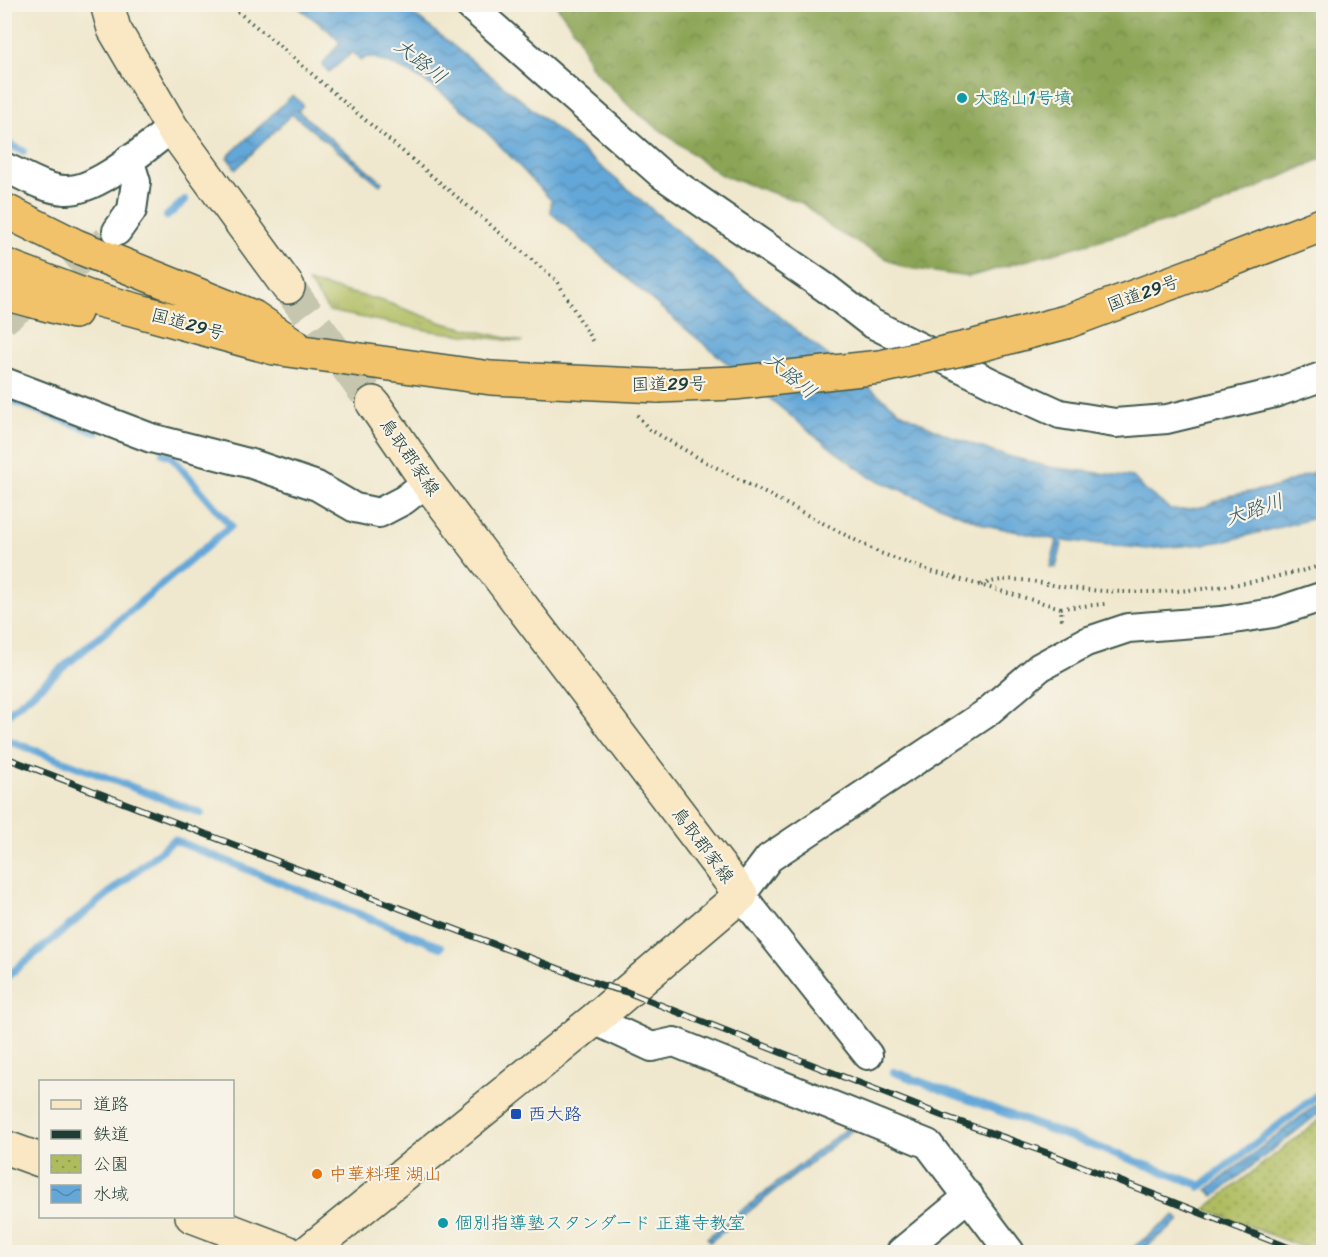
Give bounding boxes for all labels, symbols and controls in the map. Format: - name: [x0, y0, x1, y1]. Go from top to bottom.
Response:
- water label: 大路川: [386, 29, 455, 94]
- place label: 大路山1号墳: [974, 82, 1072, 114]
- marker: 大路山1号墳: [955, 91, 969, 105]
- street label: 国道29号: [1102, 265, 1184, 321]
- street label: 国道29号: [147, 299, 229, 349]
- water label: 大路川: [756, 343, 825, 408]
- street label: 国道29号: [631, 367, 707, 401]
- street label: 鳥取郡家線: [371, 411, 449, 503]
- water label: 大路川: [1220, 484, 1288, 535]
- street label: 鳥取郡家線: [663, 799, 743, 891]
- legend: [39, 1080, 234, 1218]
- text: 道路: [93, 1088, 129, 1120]
- place label: 西大路: [528, 1098, 582, 1130]
- marker: 西大路: [509, 1107, 523, 1121]
- text: 鉄道: [93, 1118, 129, 1150]
- text: 公園: [93, 1148, 129, 1180]
- place label: 中華料理 湖山: [329, 1158, 442, 1190]
- marker: 中華料理 湖山: [310, 1167, 324, 1181]
- text: 水域: [93, 1178, 129, 1210]
- place label: 個別指導塾スタンダード 正蓮寺教室: [455, 1207, 746, 1239]
- marker: 個別指導塾スタンダード 正蓮寺教室: [436, 1216, 450, 1230]

